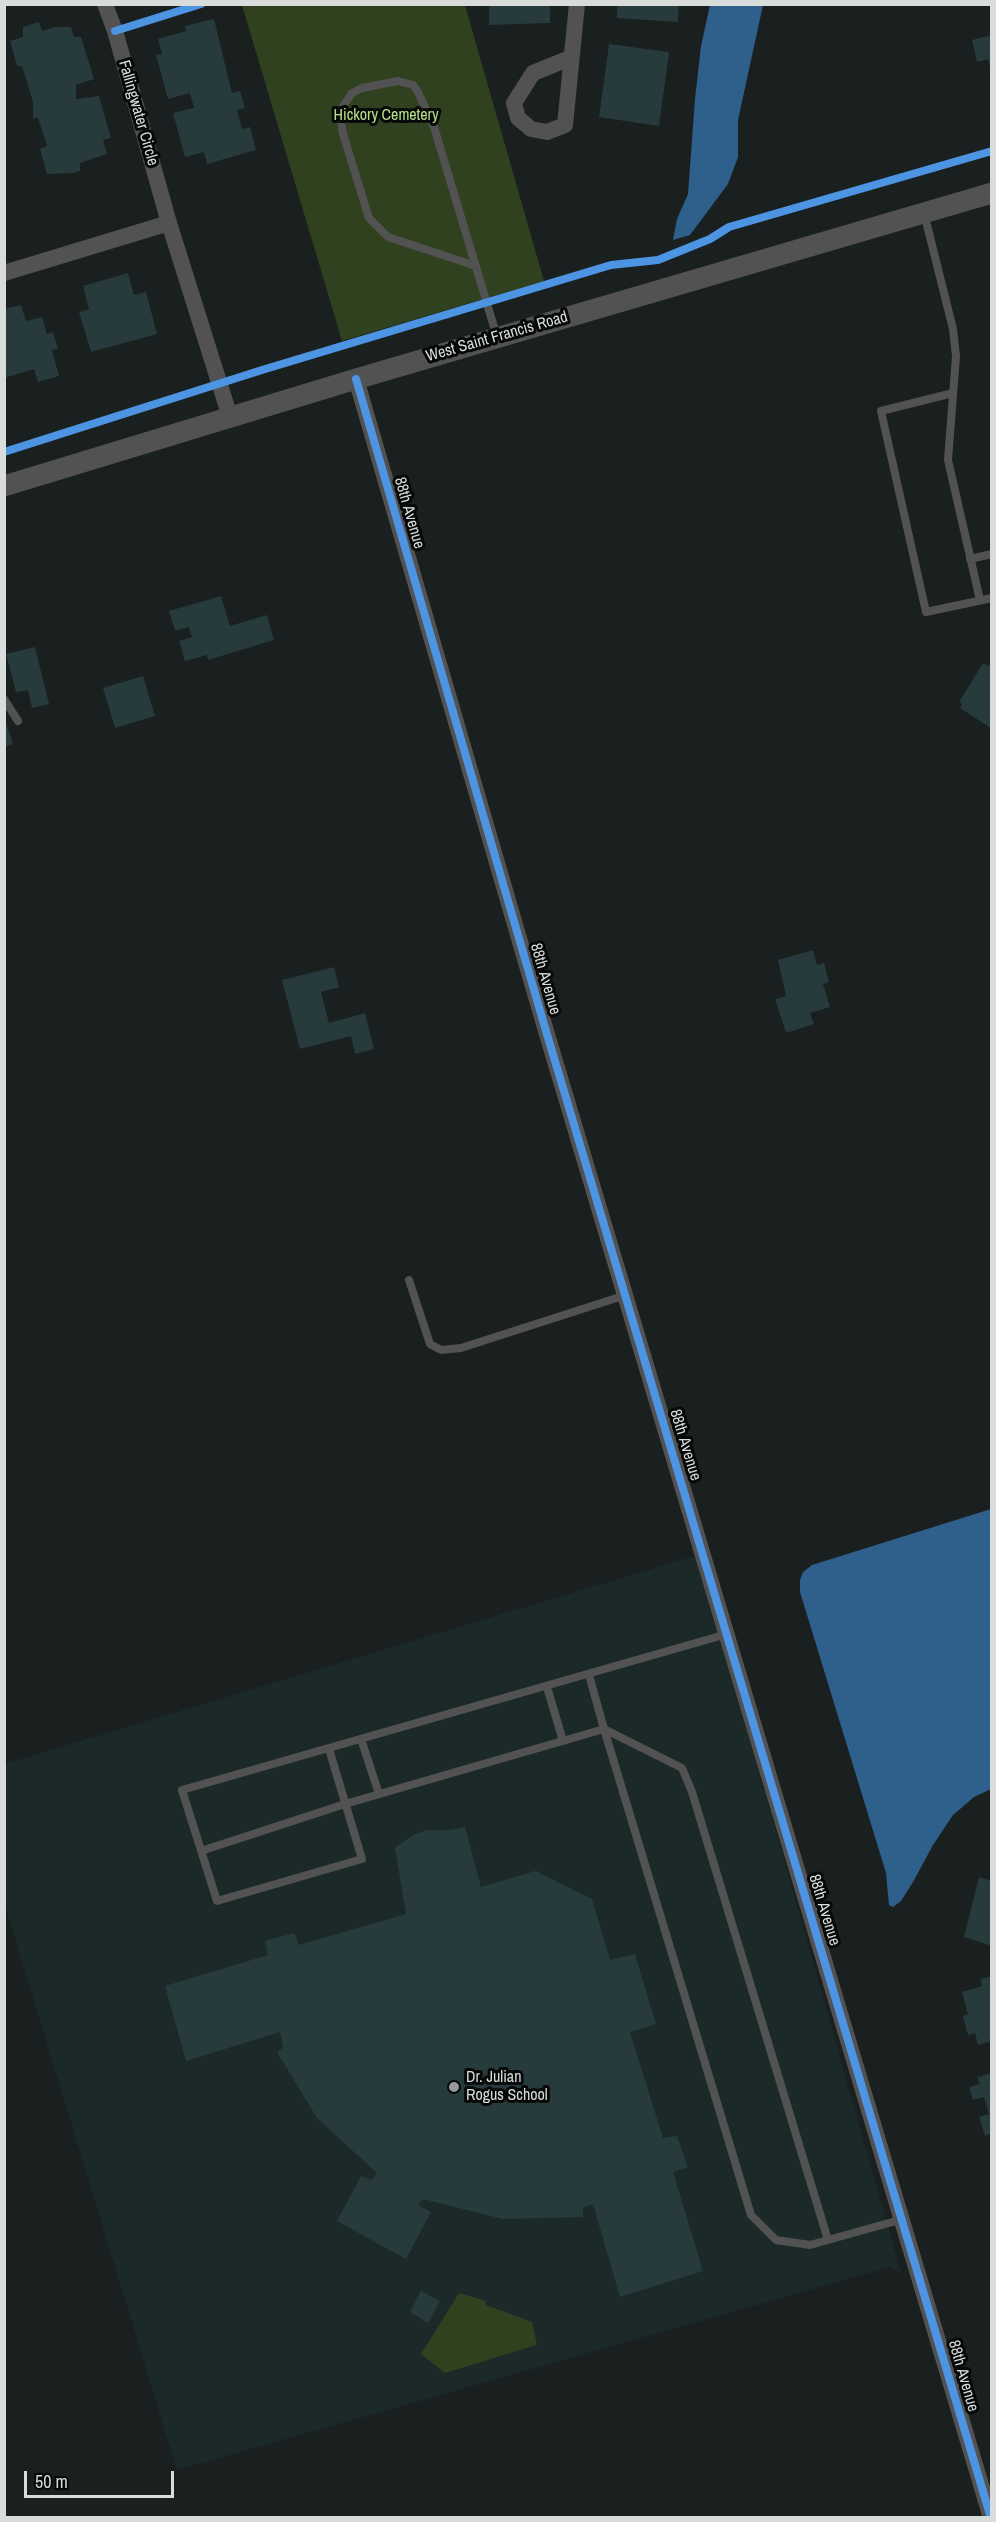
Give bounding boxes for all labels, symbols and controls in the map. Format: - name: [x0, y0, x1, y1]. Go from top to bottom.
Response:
- street label: Fallingwater Circle: [114, 58, 162, 168]
- park label: Hickory Cemetery: [334, 106, 438, 126]
- street label: West Saint Francis Road: [424, 308, 570, 366]
- street label: 88th Avenue: [390, 475, 428, 551]
- street label: 88th Avenue: [526, 941, 564, 1017]
- street label: 88th Avenue: [665, 1407, 705, 1483]
- street label: 88th Avenue: [804, 1872, 844, 1948]
- place label: Dr. Julian Rogus School: [466, 2068, 548, 2106]
- marker: Dr. Julian Rogus School: [447, 2080, 461, 2094]
- street label: 88th Avenue: [944, 2338, 982, 2414]
- scale bar: [27, 2459, 177, 2497]
- text: 50 m: [35, 2469, 68, 2494]

